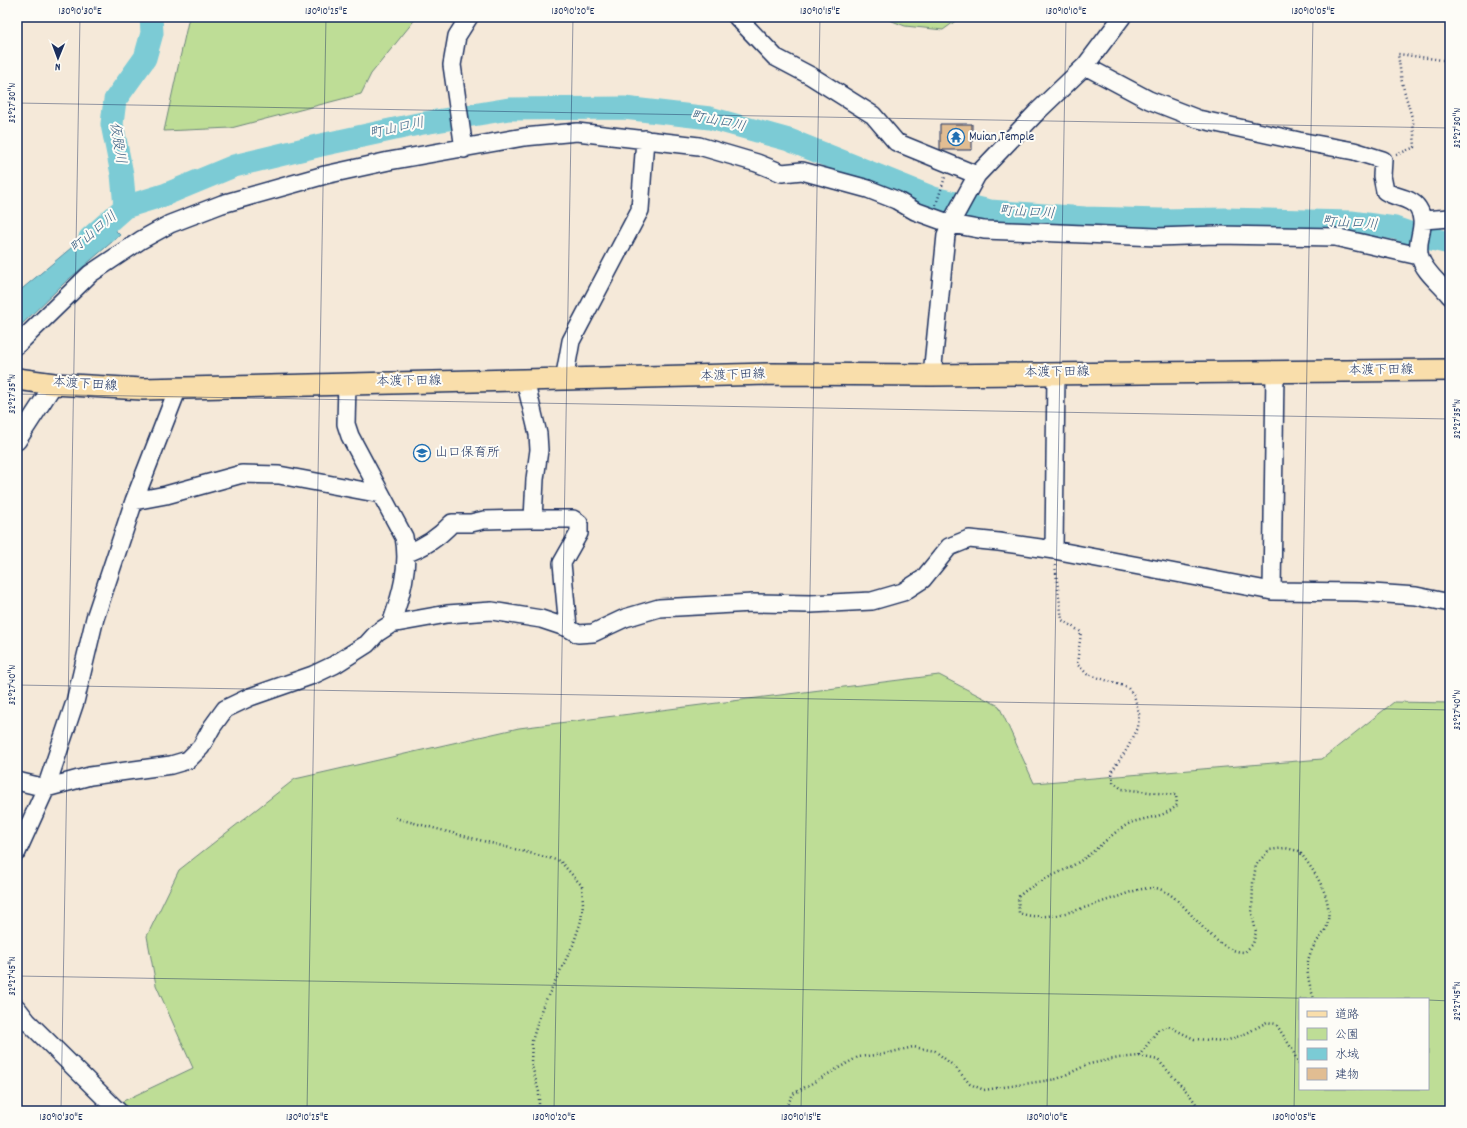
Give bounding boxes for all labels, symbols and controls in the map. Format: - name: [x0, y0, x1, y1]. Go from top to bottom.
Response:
- text: 130°10'30"E: [59, 5, 102, 19]
- text: 130°10'25"E: [305, 5, 347, 19]
- text: 130°10'20"E: [552, 5, 595, 19]
- text: 130°10'15"E: [800, 5, 840, 19]
- text: 130°10'10"E: [1046, 5, 1087, 19]
- text: 130°10'05"E: [1291, 5, 1335, 19]
- north arrow: [38, 38, 78, 78]
- text: N: [54, 58, 61, 74]
- text: 32°27'30"N: [6, 83, 20, 123]
- water label: 町山口川: [689, 106, 747, 138]
- text: 32°27'30"N: [1451, 108, 1465, 148]
- water label: 町山口川: [368, 113, 426, 145]
- water label: 仮股川: [104, 121, 130, 165]
- temple icon: Muian Temple: [946, 127, 966, 147]
- place label: Muian Temple: [969, 128, 1035, 147]
- water label: 町山口川: [999, 202, 1055, 224]
- water label: 町山口川: [66, 207, 122, 259]
- water label: 町山口川: [1321, 212, 1379, 236]
- street label: 本渡下田線: [1348, 361, 1415, 381]
- street label: 本渡下田線: [1024, 363, 1091, 383]
- street label: 本渡下田線: [700, 365, 767, 387]
- street label: 本渡下田線: [376, 372, 443, 392]
- street label: 本渡下田線: [52, 373, 119, 397]
- text: 32°27'35"N: [6, 374, 20, 414]
- text: 32°27'35"N: [1451, 399, 1465, 439]
- school or university icon: 山口保育所: [412, 443, 432, 463]
- place label: 山口保育所: [435, 444, 500, 463]
- text: 32°27'40"N: [6, 665, 20, 705]
- text: 32°27'40"N: [1451, 690, 1465, 730]
- text: 32°27'45"N: [6, 956, 20, 996]
- text: 32°27'45"N: [1451, 981, 1465, 1021]
- legend: [1299, 998, 1429, 1090]
- text: 道路: [1335, 1007, 1359, 1024]
- text: 公園: [1335, 1027, 1359, 1044]
- text: 水域: [1335, 1047, 1359, 1064]
- text: 建物: [1335, 1067, 1359, 1084]
- text: 130°10'30"E: [40, 1111, 83, 1125]
- text: 130°10'25"E: [286, 1111, 328, 1125]
- text: 130°10'20"E: [533, 1111, 576, 1125]
- text: 130°10'15"E: [781, 1111, 821, 1125]
- text: 130°10'10"E: [1027, 1111, 1068, 1125]
- text: 130°10'05"E: [1272, 1111, 1316, 1125]

